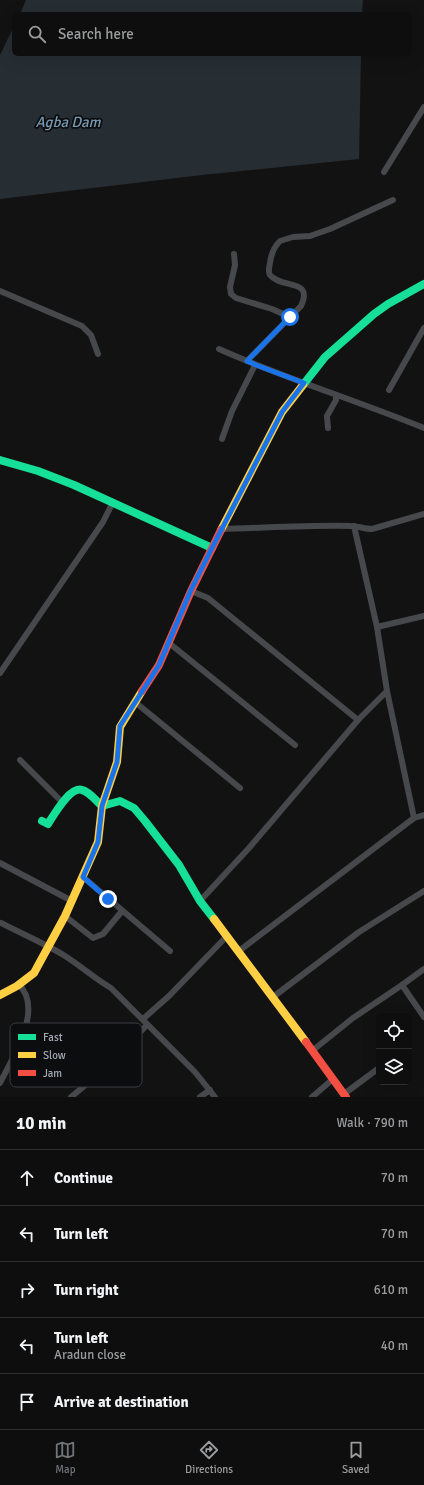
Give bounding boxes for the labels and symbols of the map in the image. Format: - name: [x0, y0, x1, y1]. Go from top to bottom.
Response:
- water label: Agba Dam: [36, 113, 102, 131]
- route start: [281, 308, 299, 326]
- route end: [99, 890, 117, 908]
- legend: [10, 1023, 142, 1087]
- text: Fast: [43, 1031, 63, 1044]
- text: Slow: [43, 1049, 66, 1062]
- text: Jam: [43, 1067, 62, 1080]

